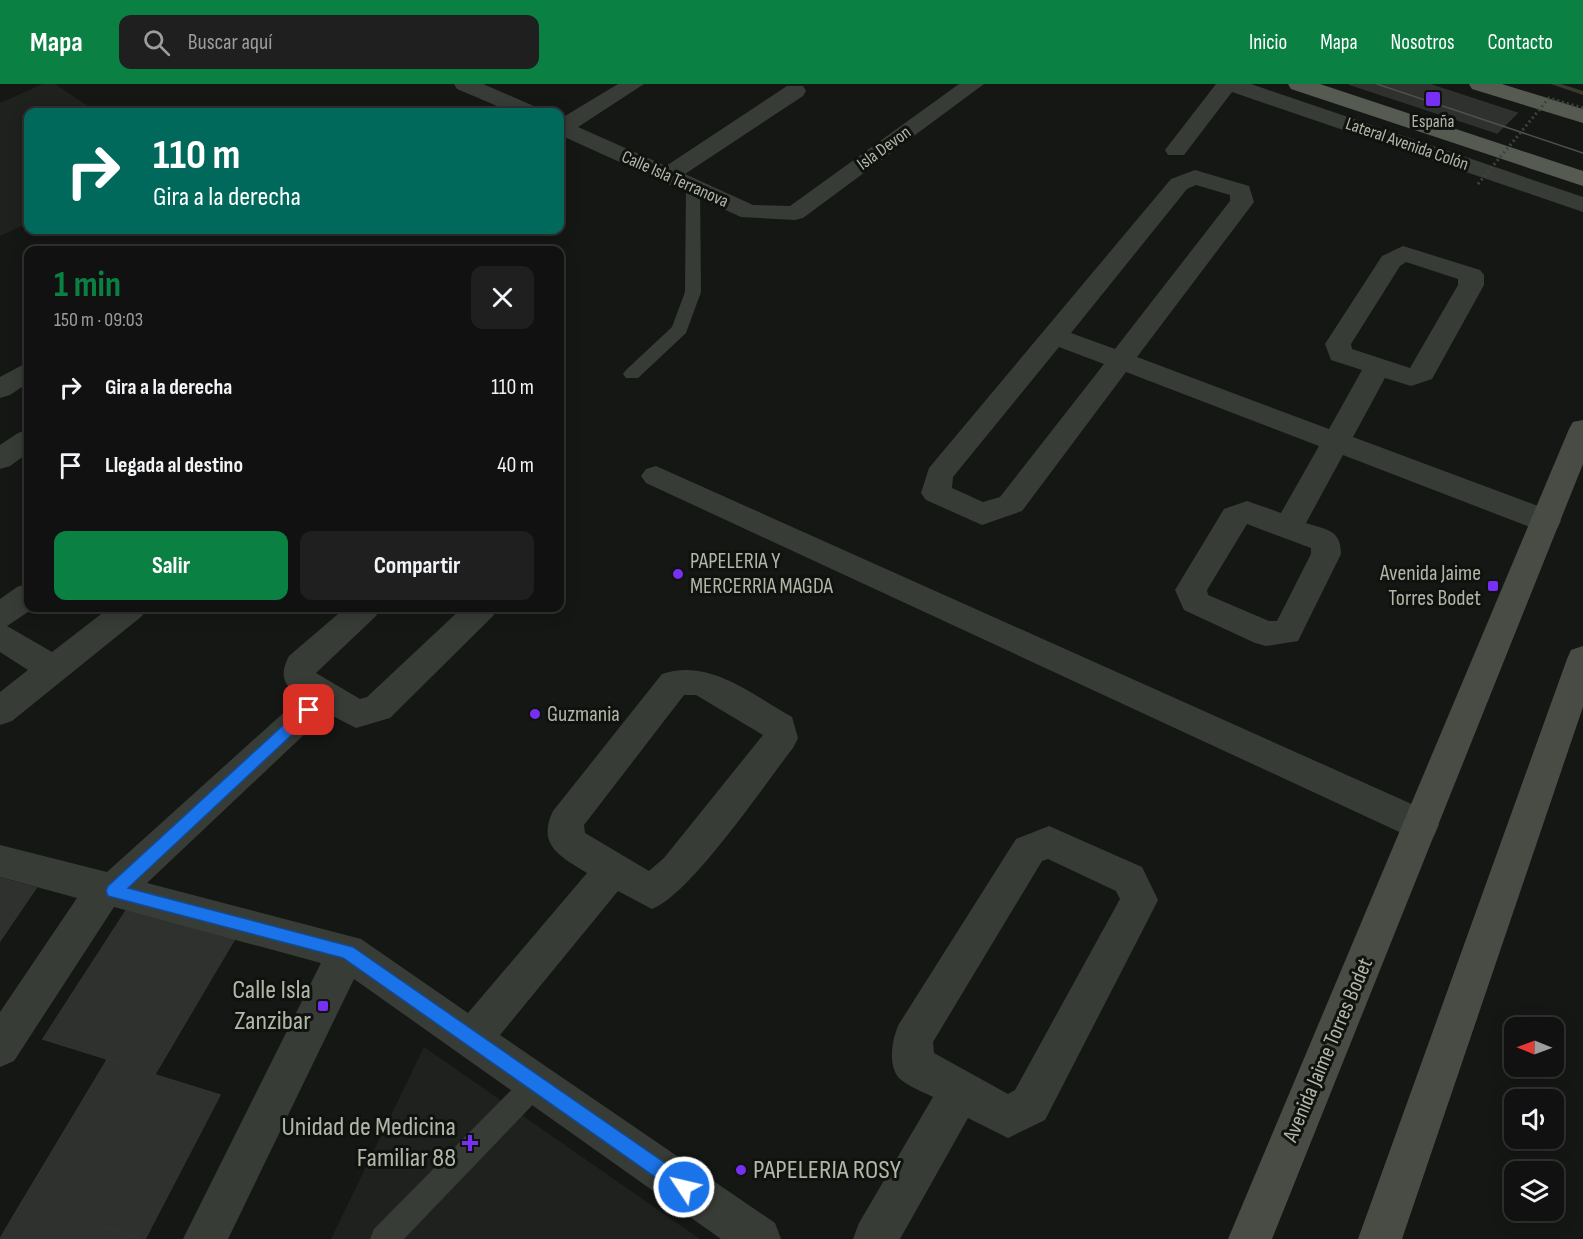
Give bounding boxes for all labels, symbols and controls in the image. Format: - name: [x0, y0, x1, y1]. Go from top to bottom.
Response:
- search box: [119, 15, 539, 69]
- text: Mapa: [30, 26, 83, 59]
- icon: search: [140, 26, 173, 59]
- text: Buscar aquí: [188, 29, 272, 56]
- text: Inicio: [1249, 30, 1287, 55]
- text: Mapa: [1320, 30, 1358, 55]
- text: Nosotros: [1391, 30, 1455, 55]
- text: Contacto: [1488, 30, 1553, 55]
- marker: España: [1424, 90, 1442, 108]
- place label: España: [1412, 111, 1455, 132]
- street label: Lateral Avenida Colón: [1343, 113, 1471, 175]
- street label: Isla Devon: [853, 122, 915, 174]
- text: 110 m: [153, 130, 240, 181]
- icon: right: [54, 132, 132, 210]
- street label: Calle Isla Terranova: [618, 146, 732, 212]
- text: Gira a la derecha: [153, 181, 301, 213]
- text: 1 min: [54, 264, 121, 307]
- button: close: [471, 266, 534, 329]
- text: 150 m · 09:03: [54, 308, 143, 332]
- icon: right: [54, 371, 87, 404]
- text: Gira a la derecha: [105, 374, 232, 401]
- text: 110 m: [491, 374, 534, 401]
- icon: arrive: [54, 449, 87, 482]
- text: Llegada al destino: [105, 452, 243, 479]
- text: 40 m: [497, 452, 534, 479]
- button: Salir: [54, 531, 288, 600]
- button: Compartir: [300, 531, 534, 600]
- place label: PAPELERIA Y MERCERRIA MAGDA: [690, 548, 833, 600]
- place label: Avenida Jaime Torres Bodet: [1379, 560, 1481, 612]
- marker: PAPELERIA Y MERCERRIA MAGDA: [671, 567, 685, 581]
- marker: Avenida Jaime Torres Bodet: [1486, 579, 1500, 593]
- pin: [283, 684, 334, 735]
- icon: arrive: [292, 693, 325, 726]
- place label: Guzmania: [547, 701, 620, 728]
- marker: Guzmania: [528, 707, 542, 721]
- street label: Avenida Jaime Torres Bodet: [1277, 954, 1379, 1147]
- place label: Calle Isla Zanzibar: [232, 974, 311, 1037]
- marker: Calle Isla Zanzibar: [316, 999, 330, 1013]
- north arrow: [1504, 1017, 1564, 1077]
- map controls: [1504, 1017, 1564, 1221]
- button: sound: [1504, 1089, 1564, 1149]
- place label: Unidad de Medicina Familiar 88: [281, 1111, 456, 1174]
- marker: Unidad de Medicina Familiar 88: [461, 1134, 479, 1152]
- place label: PAPELERIA ROSY: [753, 1154, 902, 1186]
- position arrow: [652, 1155, 716, 1219]
- button: layers: [1504, 1161, 1564, 1221]
- marker: PAPELERIA ROSY: [734, 1163, 748, 1177]

